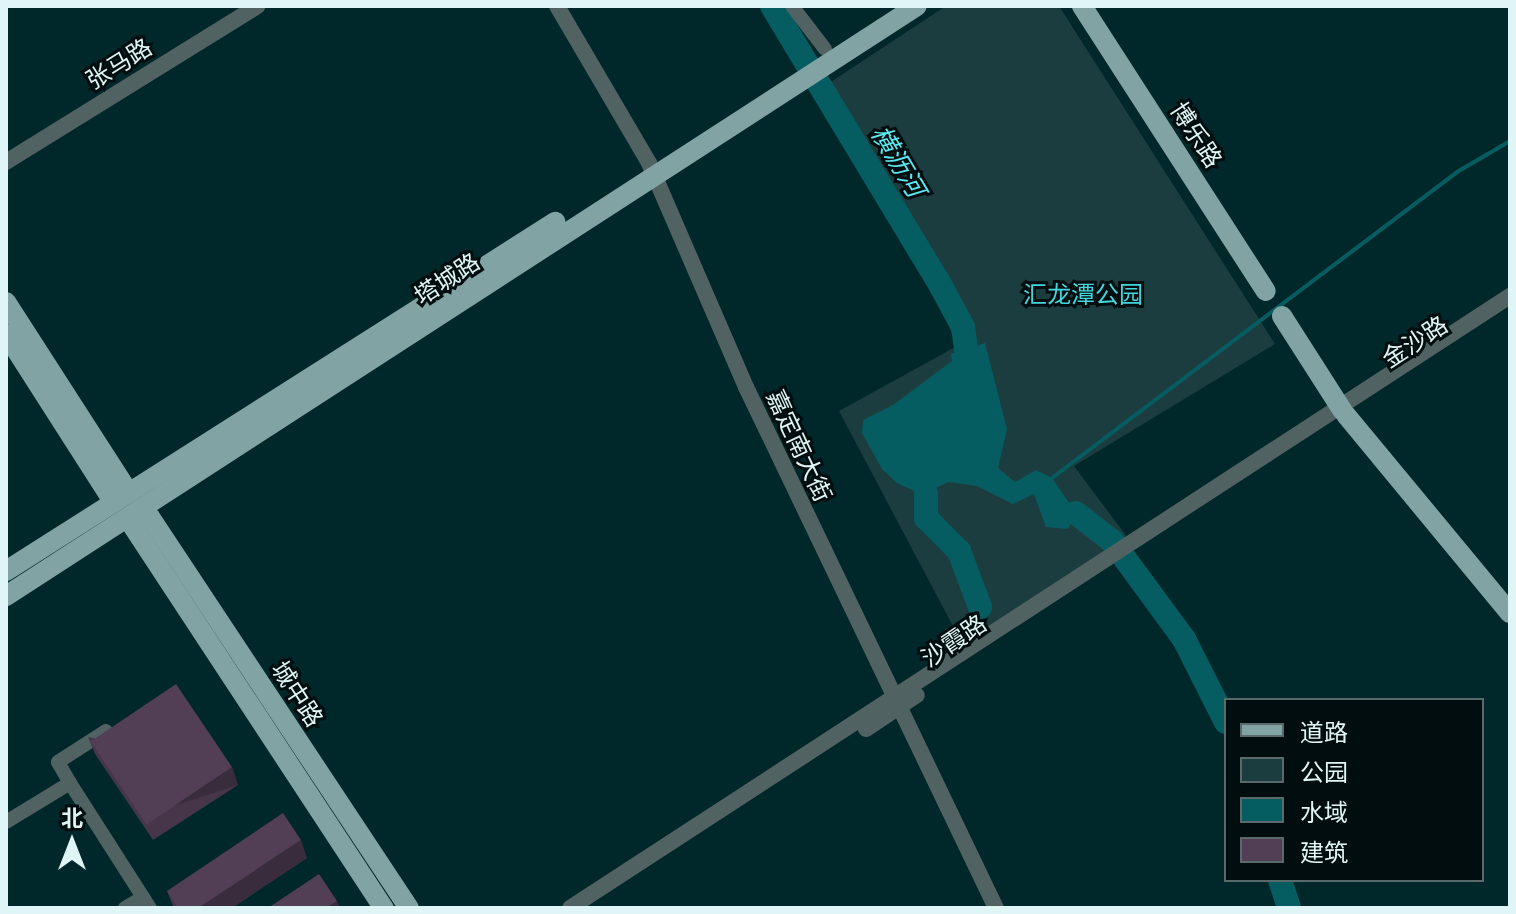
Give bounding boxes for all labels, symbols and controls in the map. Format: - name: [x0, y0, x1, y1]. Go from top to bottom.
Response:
- street label: 张马路: [81, 33, 157, 95]
- street label: 博乐路: [1164, 97, 1228, 173]
- water label: 横沥河: [865, 120, 931, 202]
- street label: 塔城路: [409, 247, 485, 311]
- park label: 汇龙潭公园: [1023, 281, 1143, 309]
- street label: 金沙路: [1377, 310, 1453, 374]
- street label: 嘉定南大街: [761, 386, 837, 506]
- street label: 沙霞路: [916, 609, 992, 673]
- street label: 城中路: [265, 656, 329, 732]
- legend: [1224, 698, 1484, 882]
- text: 道路: [1300, 717, 1348, 748]
- text: 公园: [1300, 757, 1348, 788]
- text: 水域: [1300, 797, 1348, 828]
- north arrow: [32, 802, 112, 882]
- text: 北: [61, 804, 83, 832]
- text: 建筑: [1300, 837, 1348, 868]

